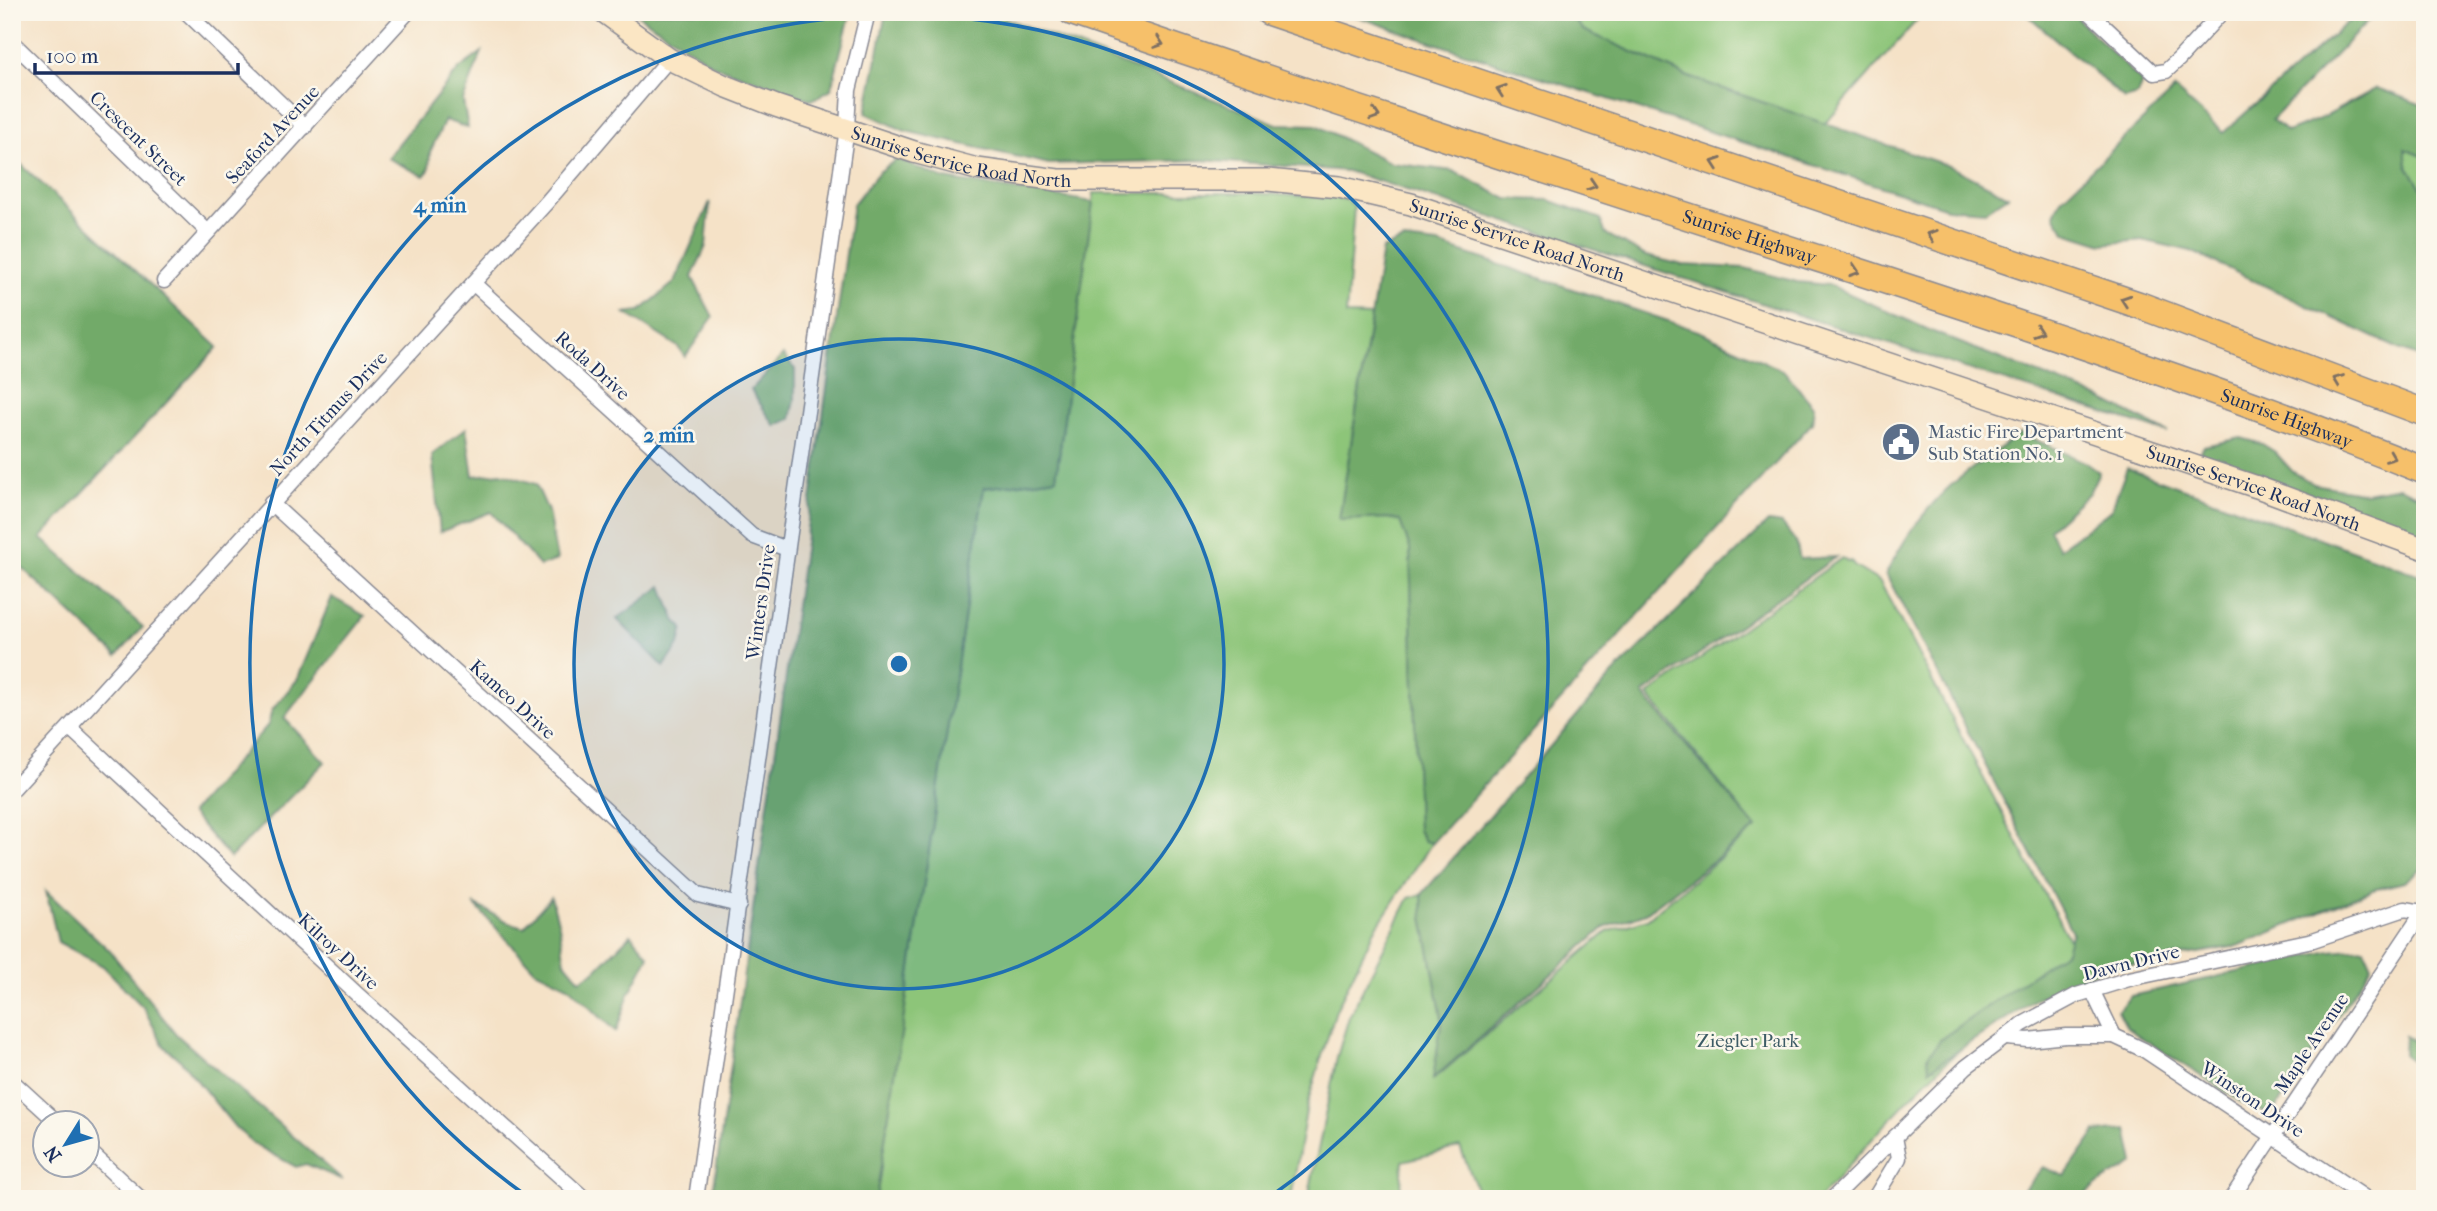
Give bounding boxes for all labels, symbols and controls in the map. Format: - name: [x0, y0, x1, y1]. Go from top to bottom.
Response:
- scale bar: [35, 32, 238, 76]
- one-way arrow: [1153, 35, 1165, 49]
- text: 100 m: [46, 44, 99, 68]
- street label: Seaford Avenue: [221, 81, 324, 189]
- one-way arrow: [1495, 84, 1507, 98]
- street label: Crescent Street: [85, 87, 192, 191]
- one-way arrow: [1369, 107, 1381, 121]
- street label: Sunrise Service Road North: [848, 122, 1072, 192]
- one-way arrow: [1711, 157, 1723, 171]
- one-way arrow: [1585, 177, 1597, 191]
- text: 4 min: [413, 193, 467, 218]
- street label: Sunrise Service Road North: [1406, 194, 1628, 287]
- street label: Sunrise Highway: [1680, 205, 1820, 270]
- one-way arrow: [1926, 229, 1939, 243]
- one-way arrow: [1848, 262, 1860, 277]
- one-way arrow: [2119, 294, 2132, 308]
- one-way arrow: [2031, 323, 2043, 337]
- street label: Roda Drive: [550, 327, 634, 405]
- street label: North Titmus Drive: [265, 347, 392, 480]
- one-way arrow: [2332, 374, 2345, 388]
- street label: Sunrise Highway: [2218, 384, 2357, 454]
- public building icon: Mastic Fire Department Sub Station No. 1: [1880, 421, 1922, 463]
- place label: Mastic Fire Department Sub Station No. 1: [1928, 421, 2124, 465]
- text: 2 min: [643, 423, 695, 447]
- street label: Sunrise Service Road North: [2143, 441, 2364, 536]
- one-way arrow: [2384, 448, 2396, 462]
- street label: Winters Drive: [742, 543, 780, 662]
- centre of rings: [887, 652, 911, 676]
- street label: Kameo Drive: [465, 655, 560, 744]
- street label: Kilroy Drive: [293, 909, 383, 995]
- street label: Dawn Drive: [2081, 940, 2182, 986]
- street label: Maple Avenue: [2270, 989, 2353, 1098]
- park label: Ziegler Park: [1697, 1030, 1799, 1052]
- street label: Winston Drive: [2196, 1057, 2308, 1143]
- north arrow: [32, 1110, 102, 1180]
- text: N: [40, 1141, 66, 1166]

